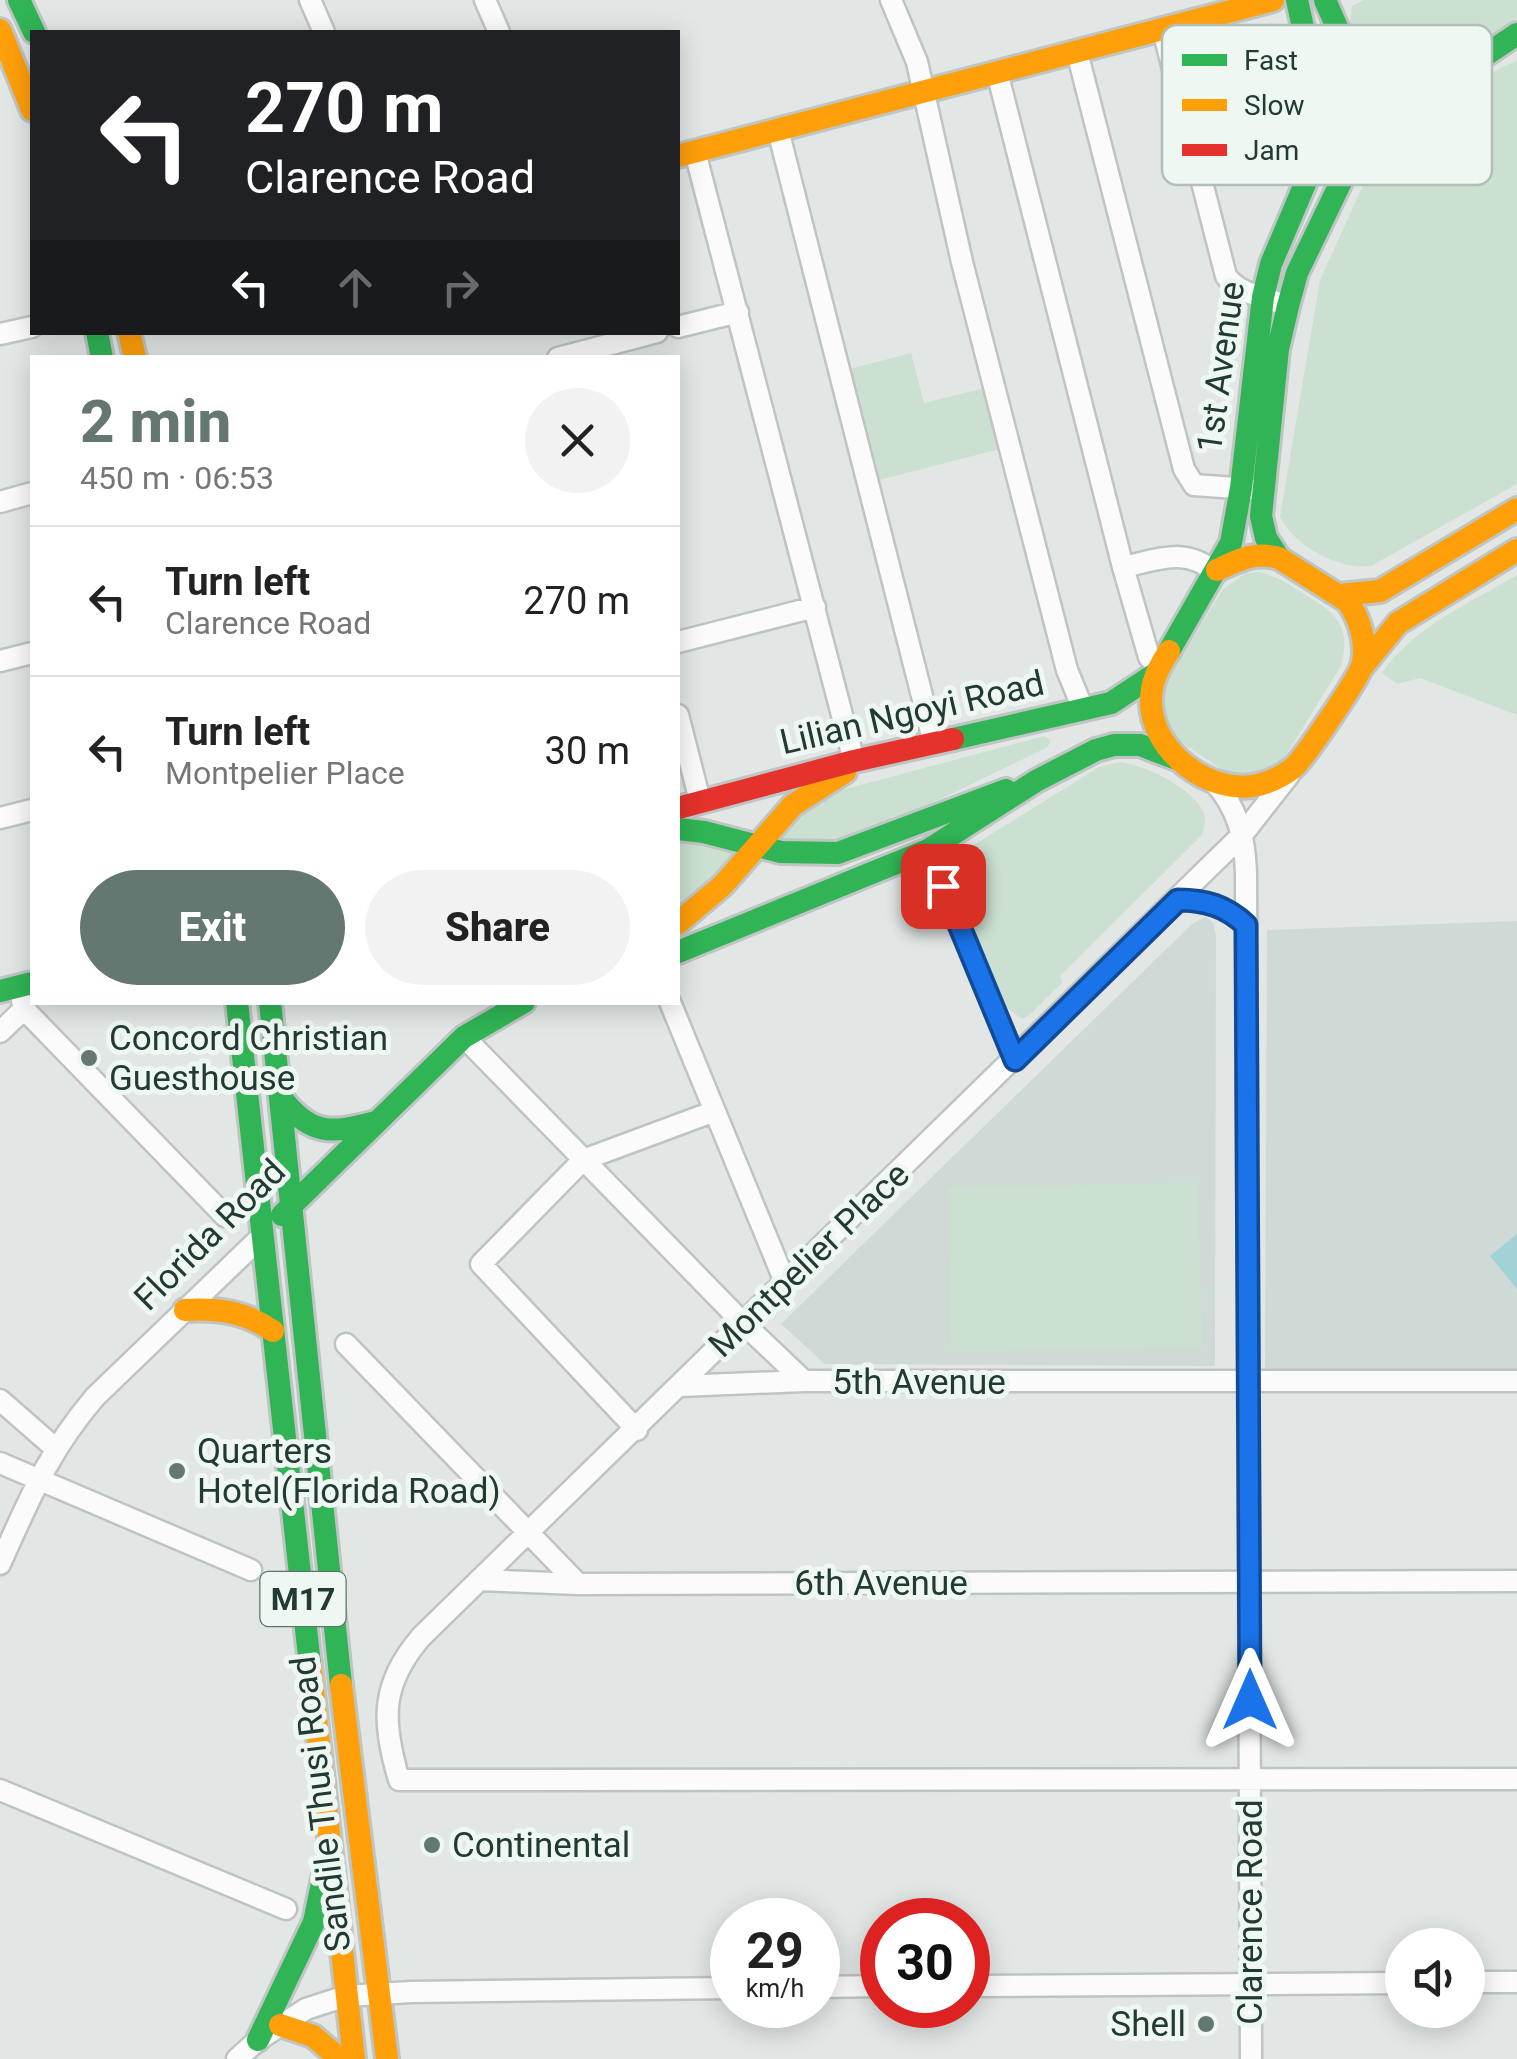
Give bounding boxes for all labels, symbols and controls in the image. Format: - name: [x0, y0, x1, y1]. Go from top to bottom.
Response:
- legend: [1162, 25, 1492, 185]
- text: Fast: [1244, 44, 1298, 77]
- text: 270 m: [245, 67, 444, 149]
- icon: left: [80, 70, 210, 200]
- text: Slow: [1244, 89, 1304, 122]
- text: Jam: [1244, 134, 1299, 167]
- text: Clarence Road: [245, 151, 535, 204]
- icon: left: [223, 260, 278, 315]
- icon: ahead: [328, 260, 383, 315]
- icon: right: [433, 260, 488, 315]
- street label: 1st Avenue: [1189, 279, 1253, 455]
- text: 2 min: [80, 386, 231, 457]
- button: close: [525, 388, 630, 493]
- text: 450 m · 06:53: [80, 459, 274, 497]
- text: Turn left: [165, 560, 310, 604]
- icon: left: [80, 574, 135, 629]
- text: 270 m: [523, 579, 630, 623]
- text: Clarence Road: [165, 604, 371, 642]
- street label: Lilian Ngoyi Road: [776, 663, 1048, 763]
- text: Turn left: [165, 710, 310, 754]
- icon: left: [80, 724, 135, 779]
- text: 30 m: [545, 729, 630, 773]
- text: Montpelier Place: [165, 754, 405, 792]
- pin: [901, 844, 986, 929]
- icon: arrive: [916, 859, 971, 914]
- button: Exit: [80, 870, 345, 985]
- button: Share: [365, 870, 630, 985]
- place label: Concord Christian Guesthouse: [109, 1018, 388, 1099]
- marker: Concord Christian Guesthouse: [78, 1047, 100, 1069]
- street label: Florida Road: [126, 1151, 294, 1319]
- street label: Montpelier Place: [700, 1154, 918, 1366]
- street label: 5th Avenue: [832, 1362, 1006, 1403]
- place label: Quarters Hotel(Florida Road): [197, 1431, 501, 1512]
- marker: Quarters Hotel(Florida Road): [166, 1460, 188, 1482]
- street label: 6th Avenue: [794, 1563, 968, 1604]
- road number: M17: [260, 1572, 346, 1626]
- position arrow: [1198, 1648, 1302, 1752]
- street label: Sandile Thusi Road: [283, 1654, 359, 1954]
- street label: Clarence Road: [1230, 1799, 1271, 2025]
- place label: Continental: [452, 1825, 630, 1866]
- marker: Continental: [421, 1834, 443, 1856]
- speed limit sign: 30: [860, 1898, 990, 2028]
- text: 29: [746, 1922, 804, 1980]
- map controls: [1385, 1928, 1485, 2028]
- button: sound: [1385, 1928, 1485, 2028]
- text: km/h: [746, 1974, 804, 2003]
- place label: Shell: [1110, 2004, 1186, 2045]
- marker: Shell: [1195, 2013, 1217, 2035]

